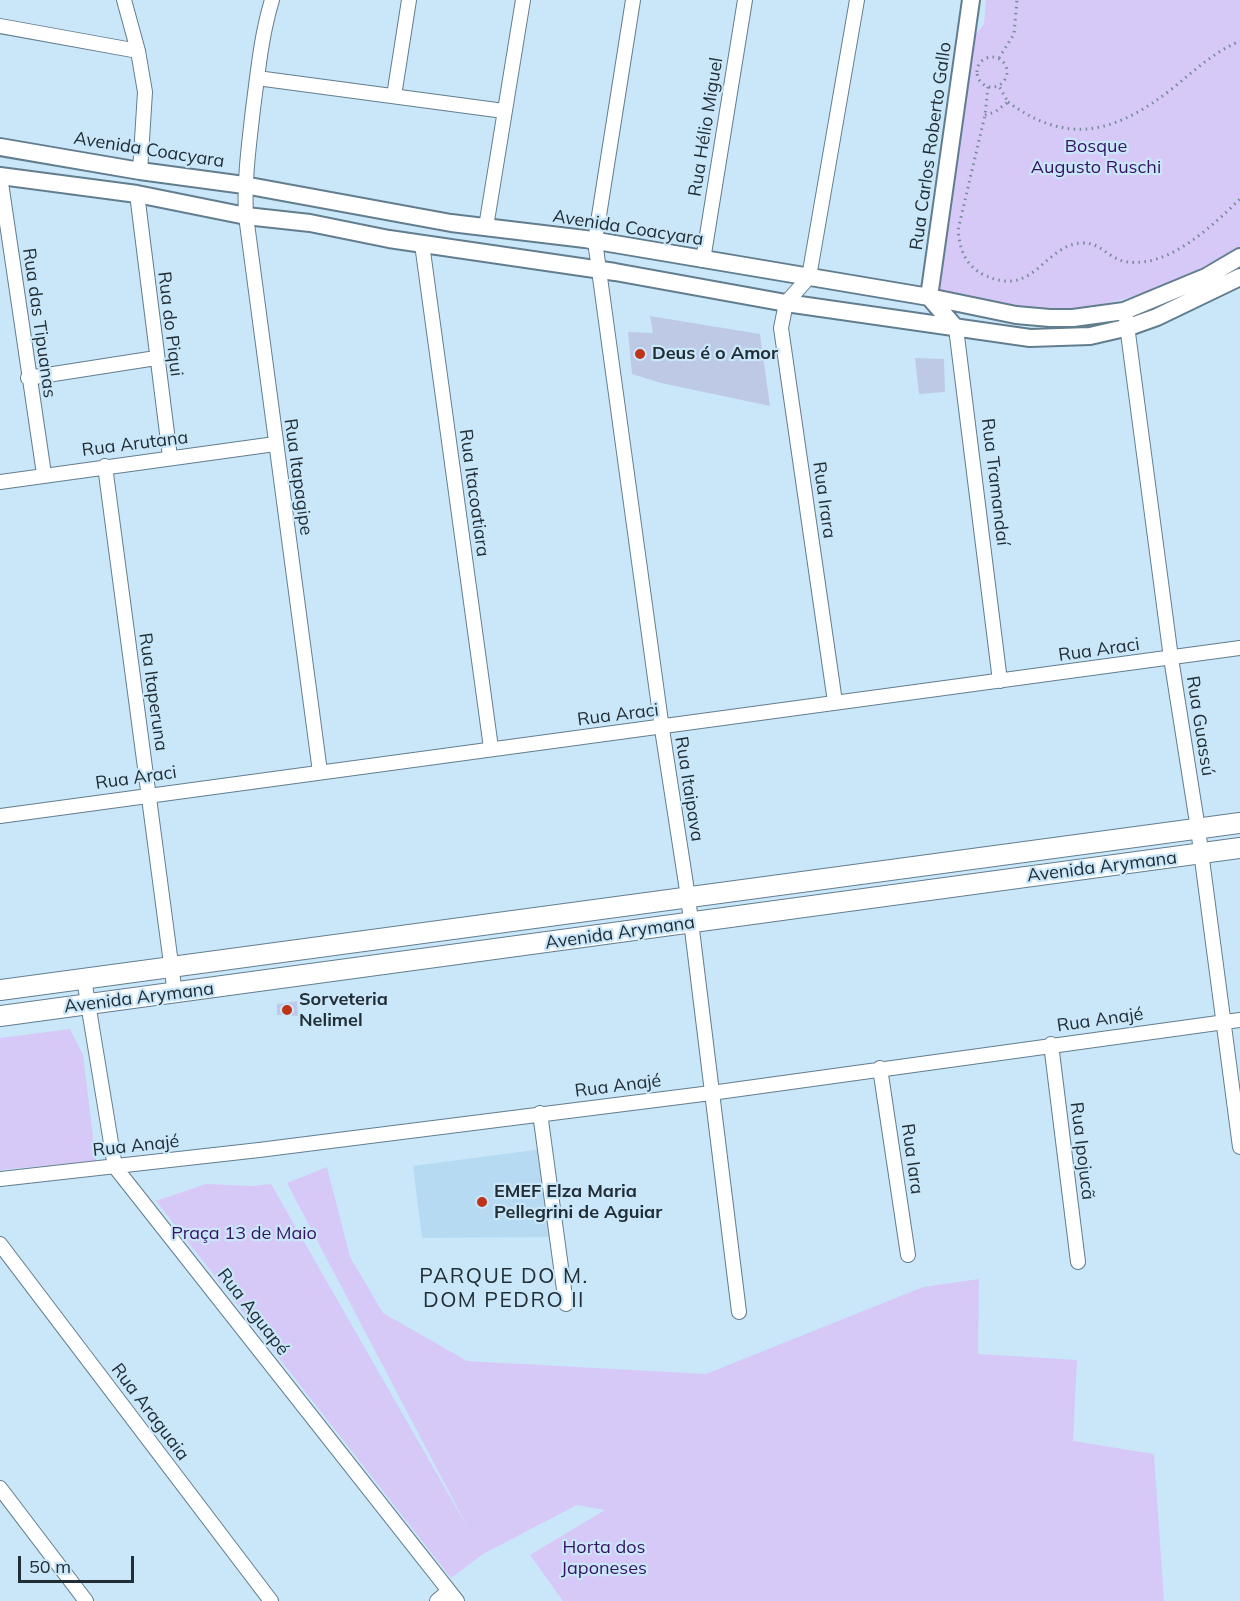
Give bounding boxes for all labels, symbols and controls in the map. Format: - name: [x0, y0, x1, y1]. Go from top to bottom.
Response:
- street label: Rua Carlos Roberto Gallo: [906, 41, 956, 251]
- street label: Rua Hélio Miguel: [684, 56, 728, 198]
- street label: Avenida Coacyara: [72, 127, 226, 173]
- park label: Bosque Augusto Ruschi: [1031, 136, 1161, 178]
- street label: Avenida Coacyara: [551, 205, 705, 251]
- street label: Rua das Tipuanas: [18, 247, 60, 399]
- street label: Rua do Piqui: [153, 270, 187, 378]
- place label: Deus é o Amor: [652, 343, 778, 365]
- marker: Deus é o Amor: [633, 347, 647, 361]
- street label: Rua Itapagipe: [279, 417, 317, 537]
- street label: Rua Tramandaí: [976, 417, 1014, 547]
- street label: Rua Arutana: [81, 427, 189, 461]
- street label: Rua Itacoatiara: [454, 428, 494, 558]
- street label: Rua Irara: [808, 460, 840, 540]
- street label: Rua Itaperuna: [134, 632, 172, 752]
- street label: Rua Araci: [1057, 634, 1141, 666]
- street label: Rua Guassú: [1181, 674, 1219, 778]
- street label: Rua Araci: [576, 699, 660, 731]
- street label: Rua Itaipava: [670, 735, 708, 843]
- street label: Rua Araci: [94, 762, 178, 794]
- street label: Avenida Arymana: [1026, 847, 1178, 887]
- street label: Avenida Arymana: [544, 912, 696, 954]
- street label: Avenida Arymana: [63, 978, 215, 1018]
- place label: Sorveteria Nelimel: [299, 989, 388, 1032]
- marker: Sorveteria Nelimel: [280, 1003, 294, 1017]
- street label: Rua Anajé: [1055, 1003, 1145, 1037]
- street label: Rua Anajé: [574, 1070, 662, 1102]
- street label: Rua Ipojucã: [1065, 1101, 1099, 1201]
- street label: Rua Iara: [896, 1122, 928, 1196]
- street label: Rua Anajé: [92, 1131, 180, 1161]
- place label: EMEF Elza Maria Pellegrini de Aguiar: [494, 1181, 662, 1224]
- marker: EMEF Elza Maria Pellegrini de Aguiar: [475, 1195, 489, 1209]
- park label: Praça 13 de Maio: [171, 1223, 317, 1245]
- street label: Rua Aguapé: [212, 1264, 294, 1360]
- district label: PARQUE DO M. DOM PEDRO II: [419, 1264, 589, 1314]
- street label: Rua Araguaia: [106, 1359, 194, 1465]
- park label: Horta dos Japoneses: [561, 1537, 647, 1580]
- scale bar: [21, 1544, 136, 1582]
- text: 50 m: [29, 1555, 71, 1578]

